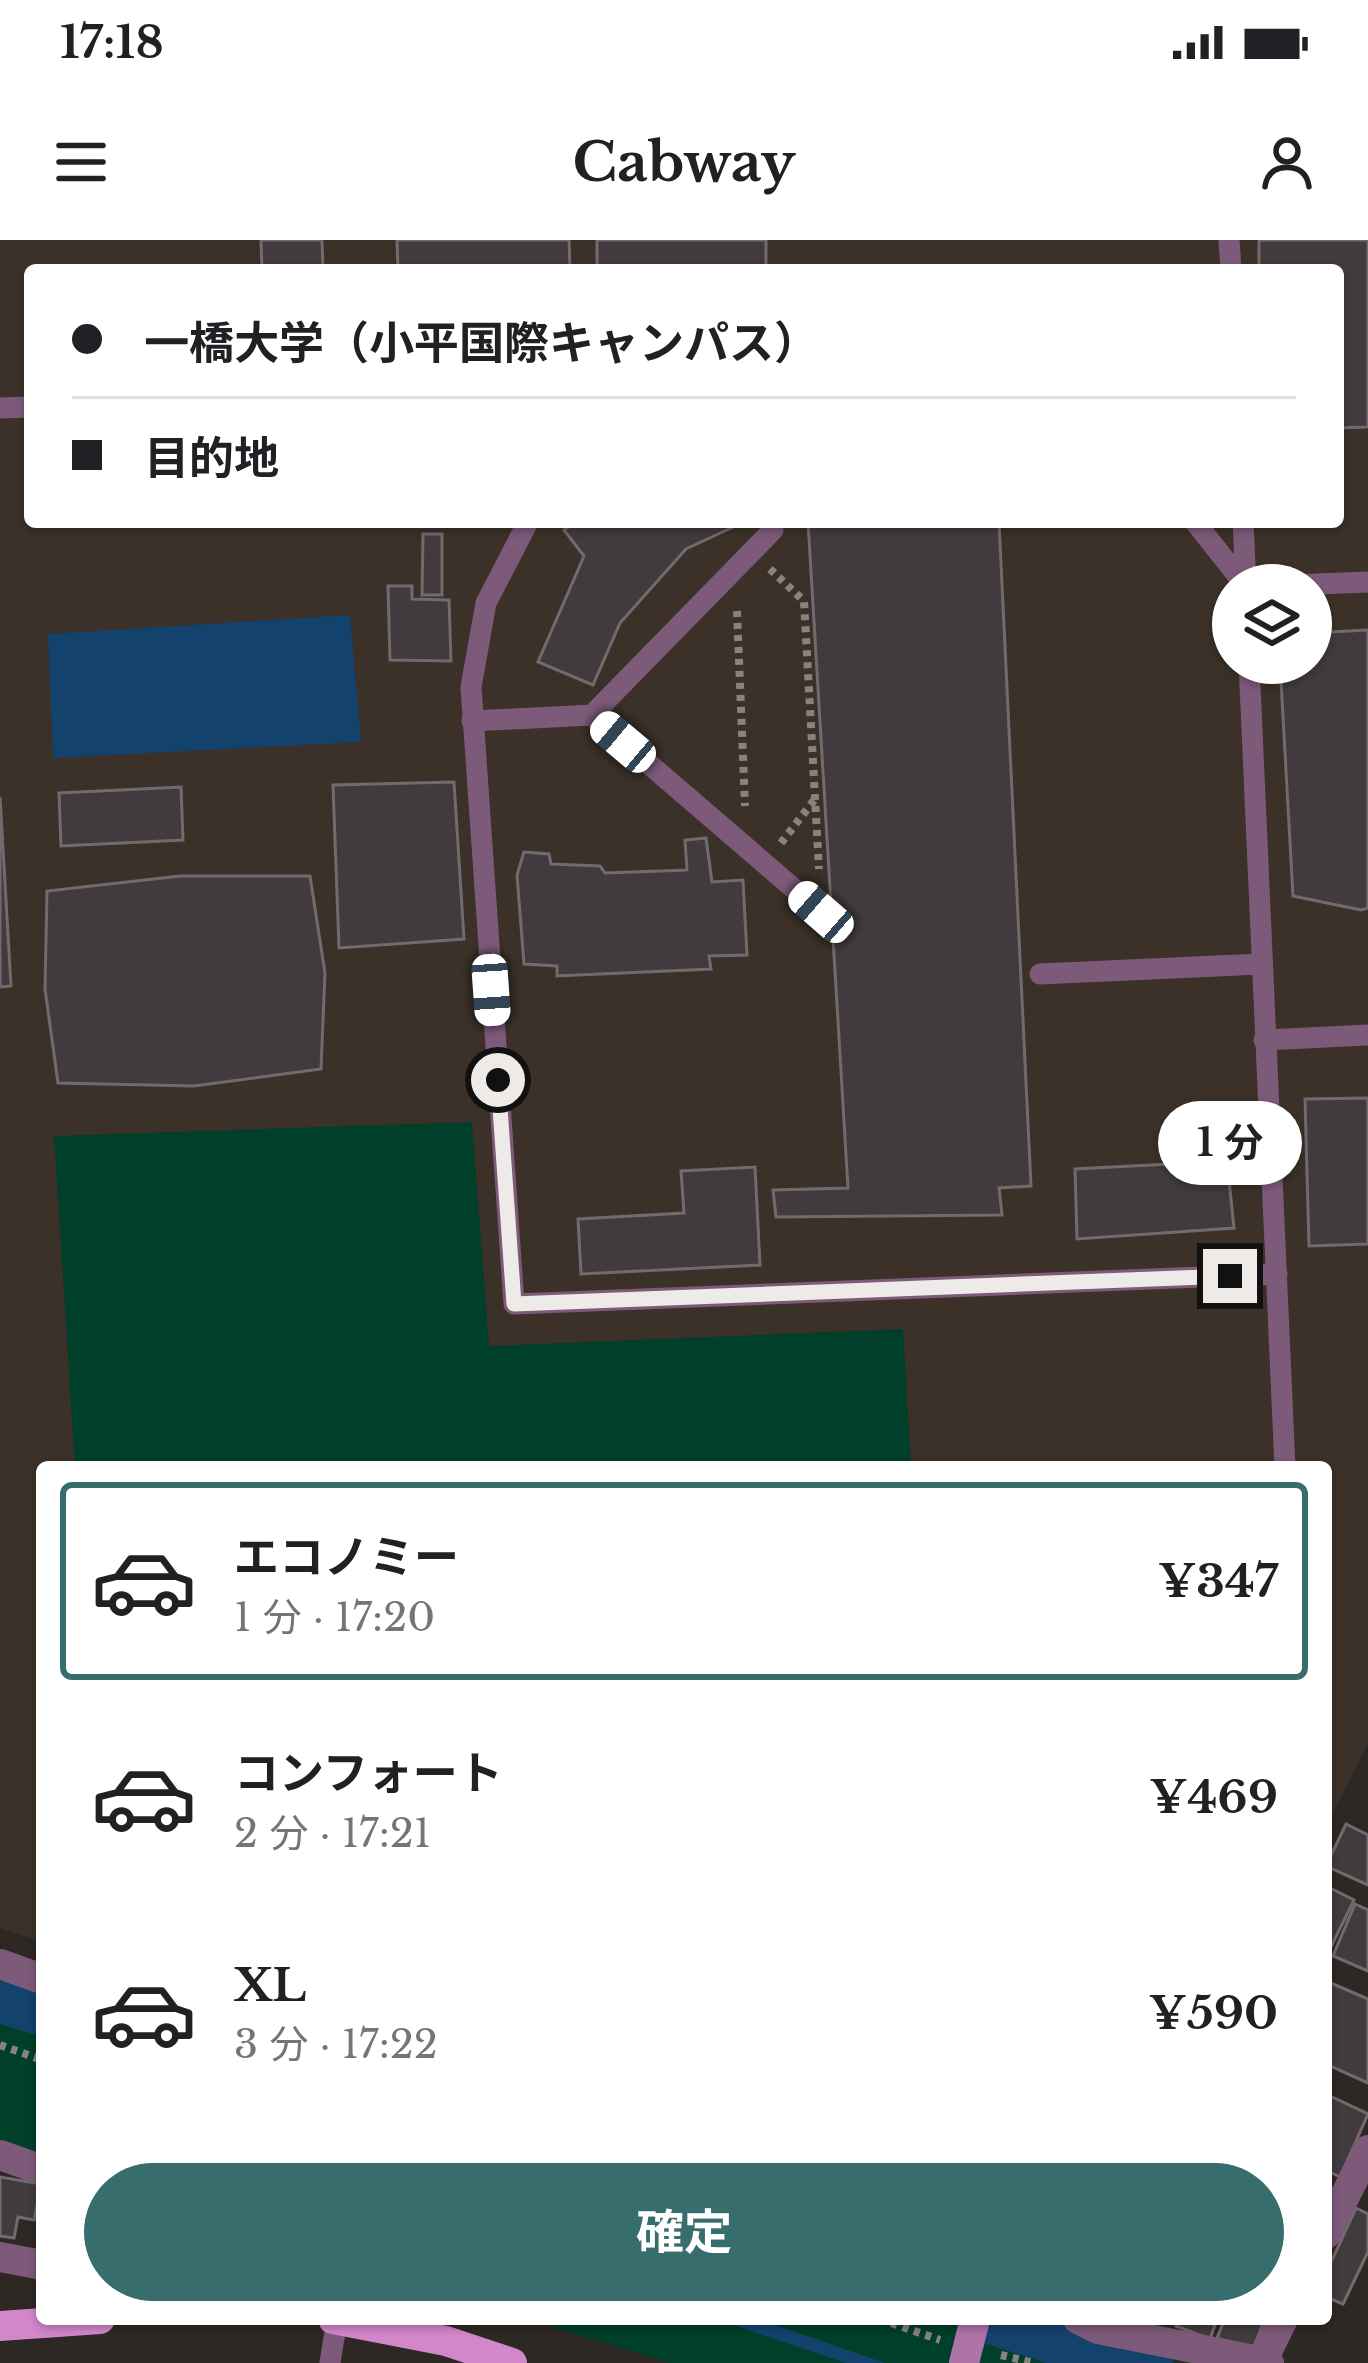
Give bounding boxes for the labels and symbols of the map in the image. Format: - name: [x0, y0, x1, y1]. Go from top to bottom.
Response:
- car: [584, 705, 662, 779]
- car: [782, 875, 860, 949]
- car: [471, 953, 511, 1027]
- route start: [471, 1053, 525, 1107]
- callout: 1 分: [1158, 1102, 1302, 1186]
- route end: [1203, 1249, 1257, 1303]

